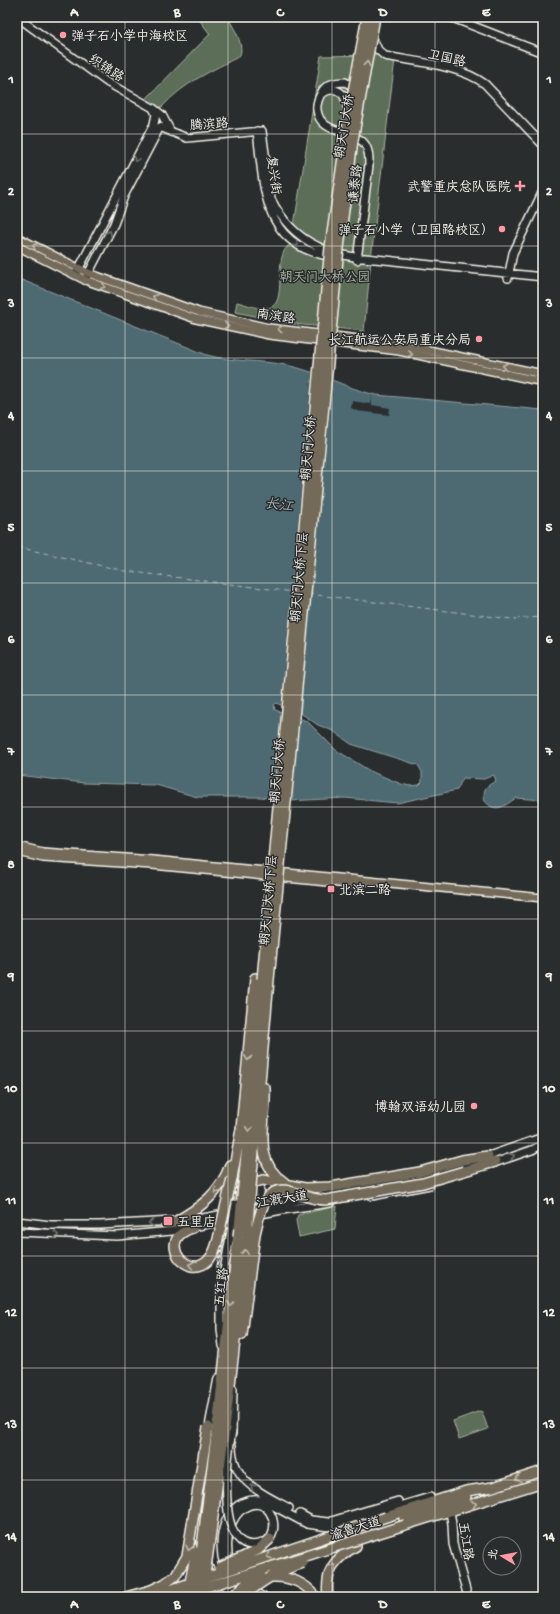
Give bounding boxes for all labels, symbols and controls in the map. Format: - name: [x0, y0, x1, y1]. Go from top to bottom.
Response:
- text: A: [69, 6, 79, 21]
- text: B: [173, 6, 182, 21]
- text: C: [275, 6, 285, 21]
- text: D: [378, 6, 388, 21]
- text: E: [482, 6, 491, 21]
- place label: 弹子石小学中海校区: [71, 28, 188, 45]
- marker: 弹子石小学中海校区: [58, 30, 68, 40]
- street label: 卫国路: [426, 47, 467, 71]
- street label: 织锦路: [85, 51, 127, 86]
- one-way arrow: [362, 61, 370, 67]
- text: 1: [7, 73, 14, 88]
- text: 1: [545, 73, 552, 88]
- street label: 朝天门大桥: [332, 93, 358, 160]
- street label: 腾滨路: [189, 116, 229, 134]
- one-way arrow: [133, 154, 141, 162]
- street label: 复兴街: [262, 155, 284, 196]
- street label: 谦泰路: [346, 164, 366, 204]
- place label: 武警重庆总队医院: [407, 179, 511, 196]
- marker: 武警重庆总队医院: [514, 180, 526, 192]
- text: 2: [8, 185, 15, 200]
- text: 2: [546, 185, 553, 200]
- place label: 弹子石小学（卫国路校区）: [338, 222, 494, 239]
- marker: 弹子石小学（卫国路校区）: [497, 224, 507, 234]
- one-way arrow: [104, 230, 112, 237]
- one-way arrow: [292, 239, 299, 246]
- one-way arrow: [32, 243, 39, 251]
- park label: 朝天门大桥公园: [279, 270, 371, 286]
- one-way arrow: [99, 282, 106, 290]
- one-way arrow: [151, 293, 158, 301]
- text: 3: [7, 297, 15, 312]
- text: 3: [545, 297, 553, 312]
- street label: 南滨路: [255, 306, 296, 328]
- one-way arrow: [223, 321, 230, 330]
- one-way arrow: [277, 325, 283, 334]
- place label: 长江航运公安局重庆分局: [328, 332, 471, 349]
- marker: 长江航运公安局重庆分局: [474, 334, 484, 344]
- one-way arrow: [407, 349, 413, 357]
- one-way arrow: [502, 363, 508, 371]
- text: 4: [7, 409, 15, 424]
- text: 4: [545, 409, 553, 424]
- street label: 朝天门大桥: [298, 415, 320, 481]
- water label: 长江: [264, 496, 295, 517]
- text: 5: [8, 521, 15, 536]
- text: 5: [546, 521, 553, 536]
- street label: 朝天门大桥下层: [288, 531, 312, 623]
- text: 6: [8, 633, 15, 648]
- text: 6: [546, 633, 553, 648]
- street label: 朝天门大桥: [267, 738, 289, 804]
- text: 7: [7, 745, 16, 760]
- text: 7: [545, 745, 554, 760]
- street label: 朝天门大桥下层: [257, 854, 281, 946]
- text: 8: [7, 858, 15, 873]
- text: 8: [545, 858, 553, 873]
- place label: 北滨二路: [339, 883, 391, 899]
- marker: 北滨二路: [326, 884, 336, 894]
- text: 9: [7, 970, 15, 985]
- text: 9: [545, 970, 553, 985]
- one-way arrow: [243, 1055, 252, 1062]
- text: 10: [4, 1082, 18, 1097]
- text: 10: [542, 1082, 556, 1097]
- place label: 博翰双语幼儿园: [375, 1099, 466, 1116]
- marker: 博翰双语幼儿园: [469, 1101, 479, 1111]
- one-way arrow: [244, 1126, 253, 1132]
- one-way arrow: [509, 1153, 516, 1161]
- one-way arrow: [214, 1186, 221, 1193]
- street label: 江溉大道: [255, 1188, 309, 1212]
- text: 11: [5, 1194, 16, 1209]
- text: 11: [543, 1194, 554, 1209]
- marker: 五里店: [162, 1215, 174, 1227]
- place label: 五里店: [177, 1215, 216, 1231]
- one-way arrow: [148, 1219, 154, 1228]
- one-way arrow: [53, 1230, 59, 1239]
- one-way arrow: [241, 1249, 250, 1255]
- one-way arrow: [188, 1261, 195, 1269]
- street label: 五红路: [212, 1267, 232, 1307]
- one-way arrow: [227, 1301, 236, 1307]
- text: 12: [4, 1306, 17, 1321]
- text: 12: [542, 1306, 555, 1321]
- text: 13: [4, 1418, 17, 1433]
- text: 13: [542, 1418, 555, 1433]
- one-way arrow: [515, 1474, 522, 1483]
- one-way arrow: [250, 1484, 257, 1492]
- one-way arrow: [470, 1500, 477, 1509]
- street label: 渝鲁大道: [328, 1514, 383, 1544]
- street label: 五江路: [454, 1521, 476, 1562]
- text: 14: [4, 1530, 18, 1545]
- text: 14: [542, 1530, 556, 1545]
- north arrow: [482, 1536, 522, 1576]
- one-way arrow: [185, 1545, 193, 1552]
- text: 北: [487, 1548, 501, 1561]
- one-way arrow: [266, 1551, 273, 1560]
- one-way arrow: [328, 1563, 335, 1571]
- text: A: [69, 1598, 79, 1613]
- text: B: [173, 1598, 182, 1613]
- text: C: [275, 1598, 285, 1613]
- text: D: [378, 1598, 388, 1613]
- text: E: [482, 1598, 491, 1613]

